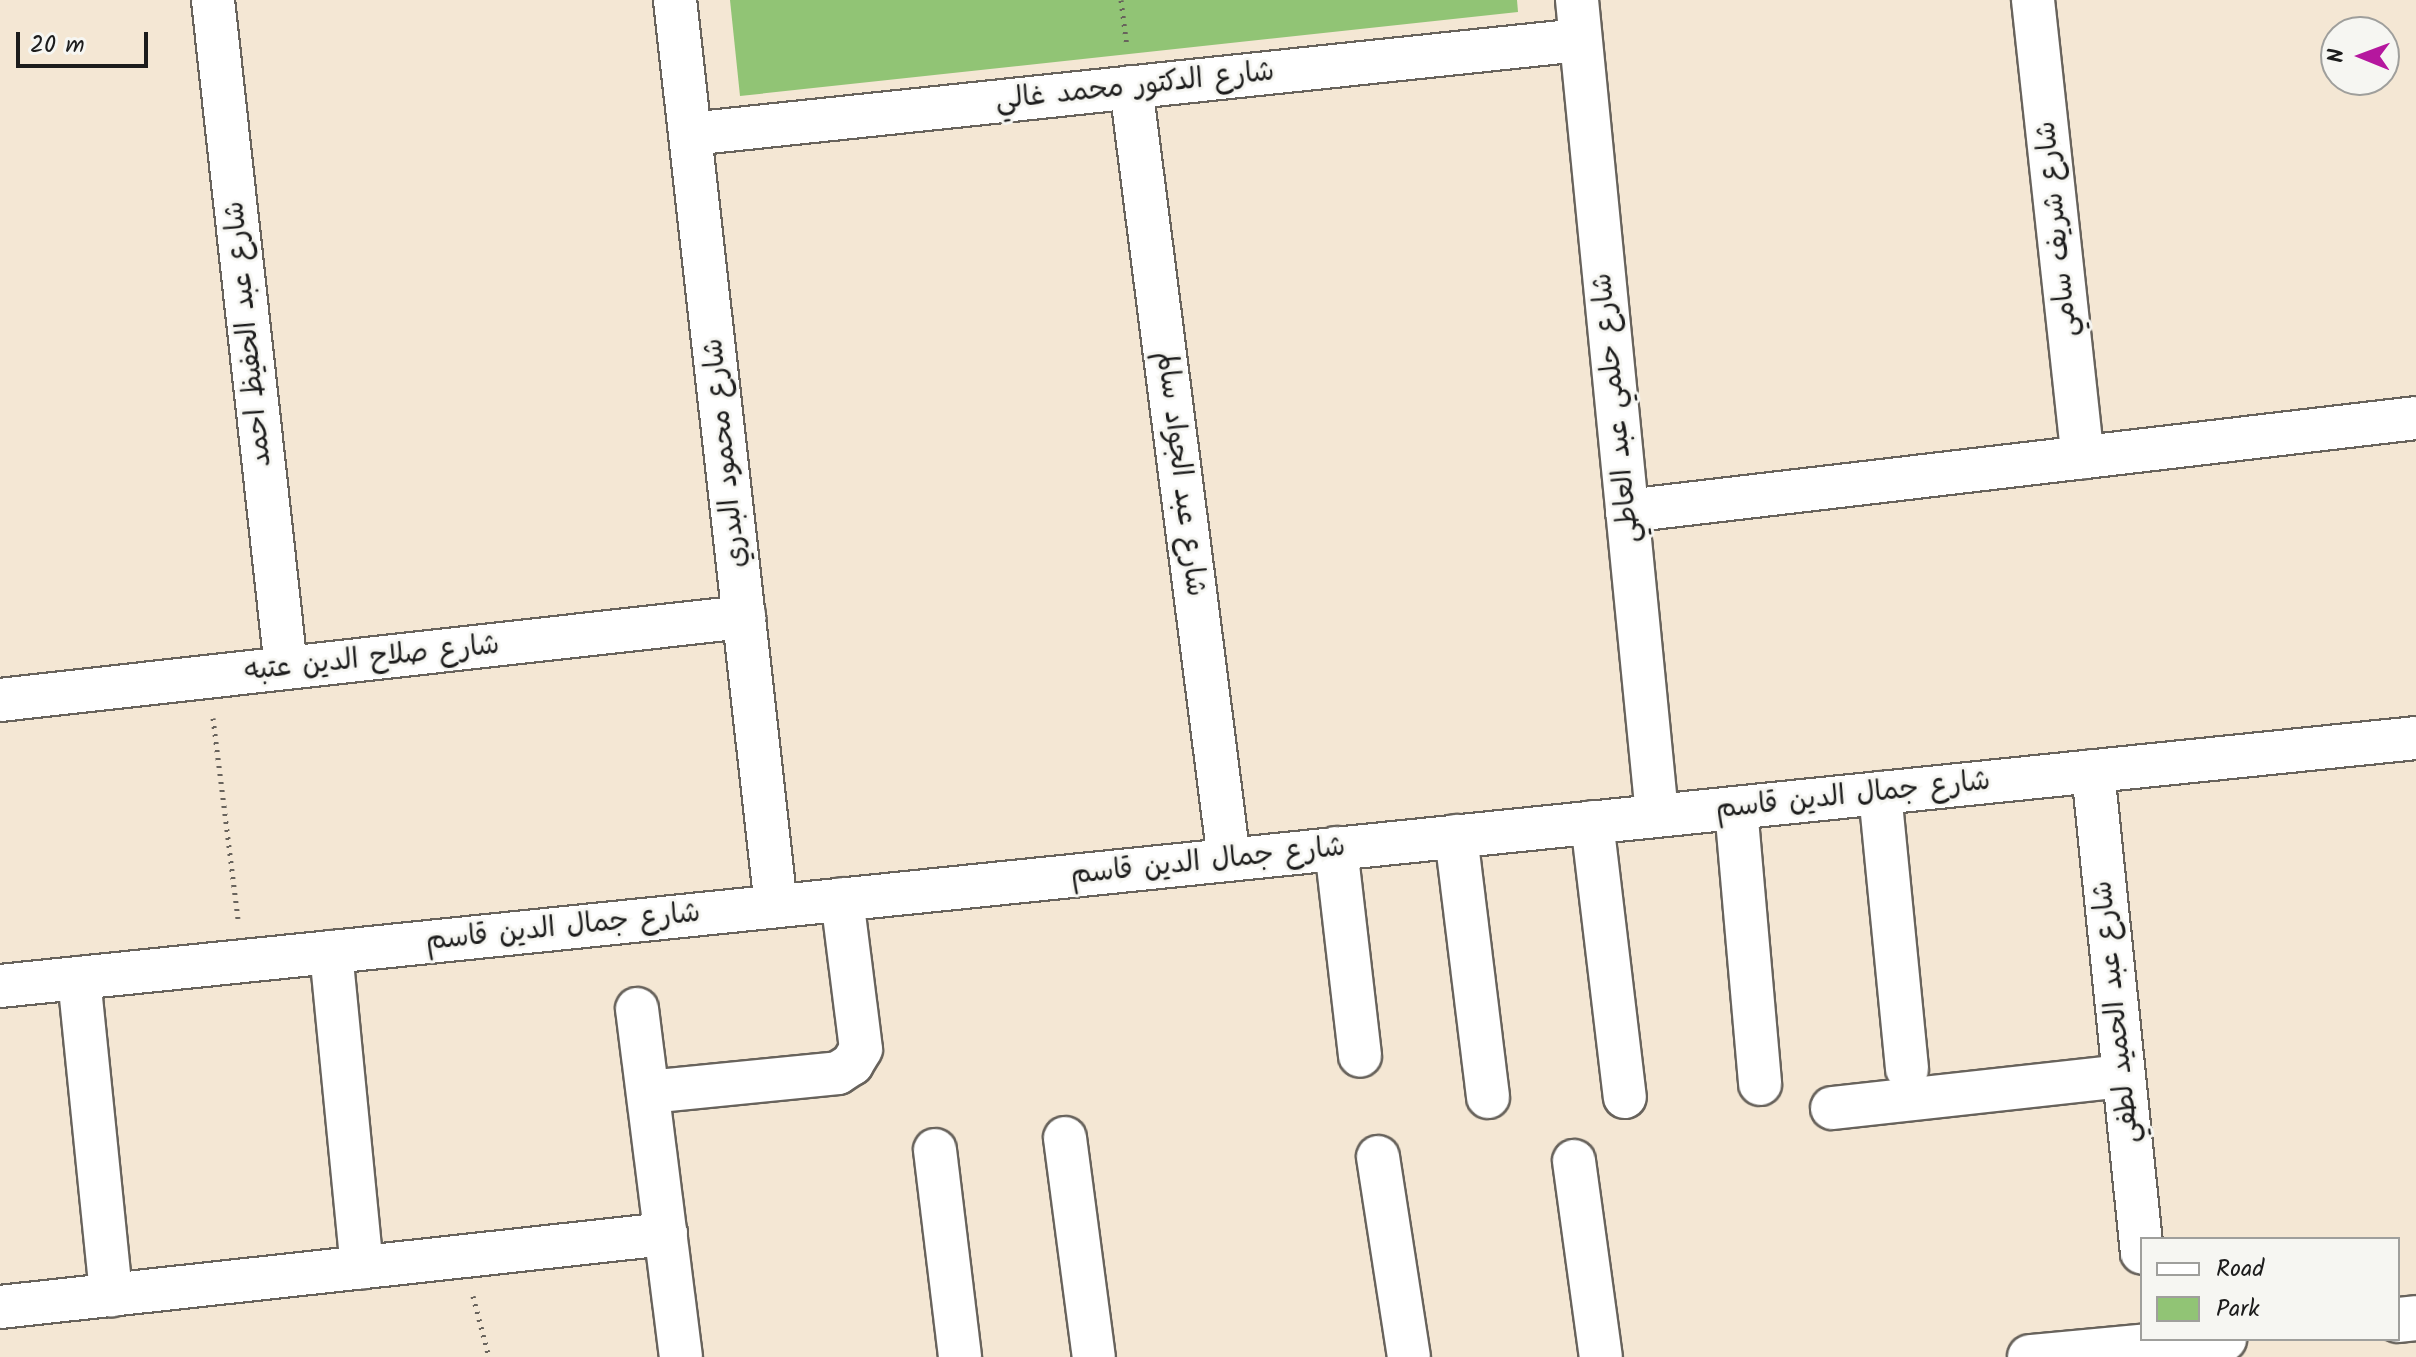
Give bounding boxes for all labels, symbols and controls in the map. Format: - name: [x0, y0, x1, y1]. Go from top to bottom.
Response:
- scale bar: [20, 16, 152, 66]
- north arrow: [2320, 16, 2400, 96]
- text: 20 m: [30, 26, 85, 65]
- text: N: [2320, 48, 2355, 63]
- street label: شارع الدكتور محمد غالي: [994, 56, 1276, 118]
- street label: شارع شريف سامي: [2030, 119, 2086, 339]
- street label: شارع عبد الحفيظ احمد: [218, 199, 280, 469]
- street label: شارع حلمي عبد العاطي: [1586, 271, 1648, 545]
- street label: شارع محمود البدري: [697, 336, 755, 570]
- street label: شارع عبد الجواد سالم: [1148, 349, 1212, 599]
- street label: شارع صلاح الدين عتبه: [243, 629, 501, 689]
- street label: شارع جمال الدين قاسم: [1714, 765, 1992, 827]
- street label: شارع جمال الدين قاسم: [1069, 831, 1347, 893]
- street label: شارع عبد الحميد لطفي: [2087, 879, 2147, 1145]
- street label: شارع جمال الدين قاسم: [424, 897, 702, 959]
- legend: [2140, 1237, 2400, 1341]
- text: Road: [2216, 1250, 2264, 1289]
- text: Park: [2216, 1290, 2260, 1329]

